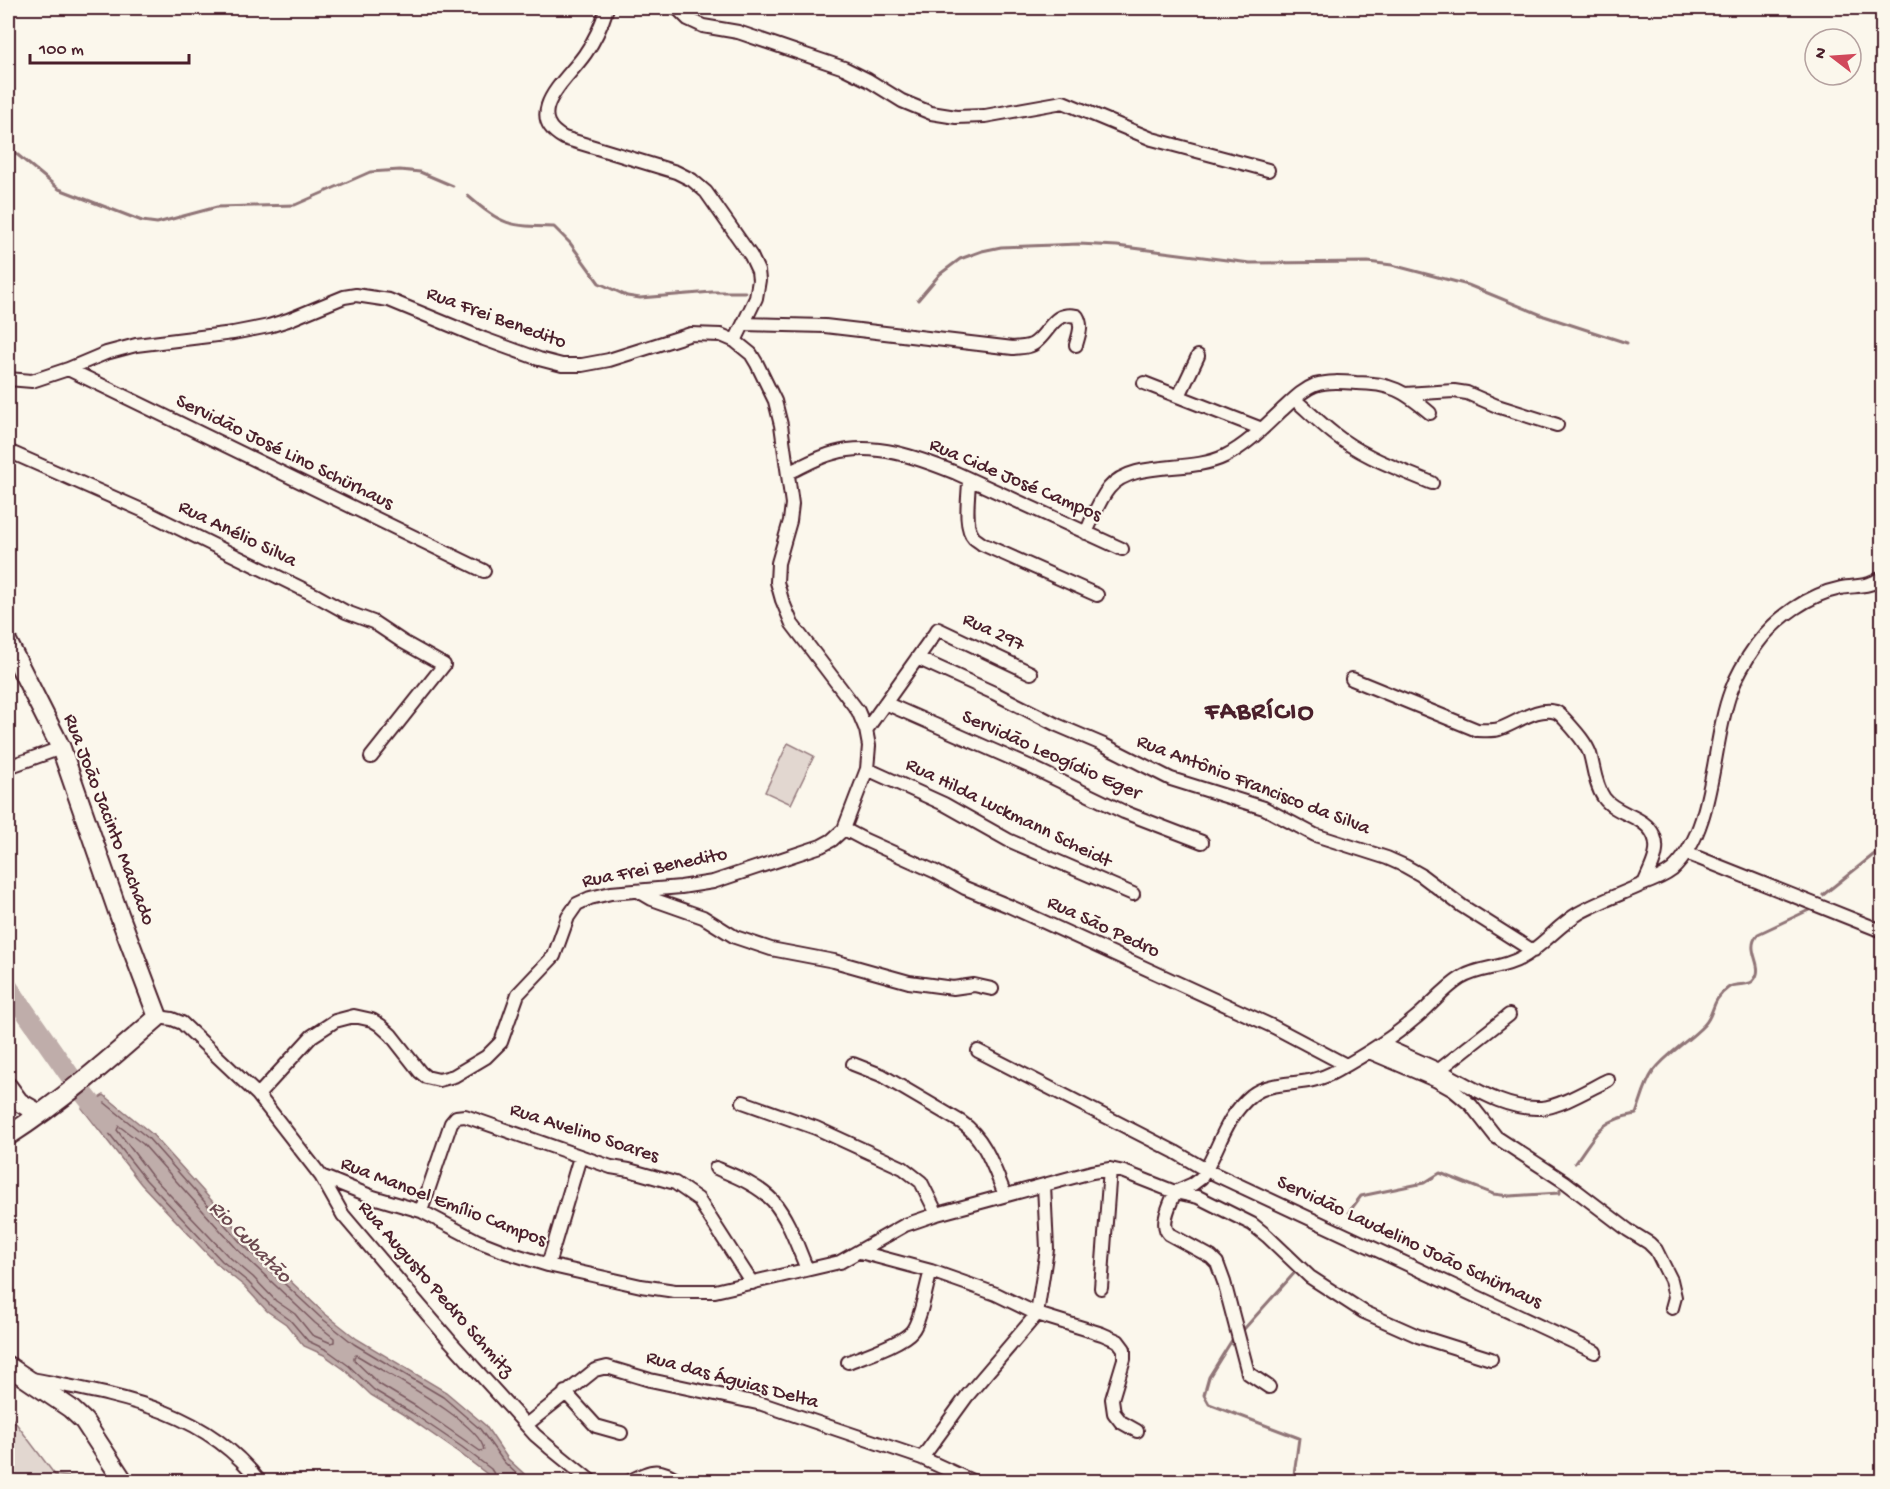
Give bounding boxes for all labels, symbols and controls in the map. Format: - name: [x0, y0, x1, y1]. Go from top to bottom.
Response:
- scale bar: [30, 27, 189, 65]
- north arrow: [1803, 27, 1863, 87]
- text: 100 m: [38, 40, 84, 61]
- text: N: [1811, 45, 1833, 61]
- street label: Rua Frei Benedito: [423, 283, 569, 355]
- street label: Servidão José Lino Schürhaus: [171, 390, 397, 516]
- street label: Rua Cide José Campos: [925, 434, 1105, 528]
- street label: Rua Anélio Silva: [174, 496, 301, 574]
- street label: Rua 297: [958, 609, 1028, 658]
- district label: FABRÍCIO: [1204, 698, 1315, 729]
- street label: Servidão Leogídio Eger: [958, 706, 1146, 807]
- street label: Rua João Jacinto Machado: [57, 711, 159, 929]
- street label: Rua Antônio Francisco da Silva: [1133, 731, 1374, 842]
- street label: Rua Hilda Luckmann Scheidt: [901, 754, 1116, 875]
- street label: Rua Frei Benedito: [580, 844, 730, 894]
- street label: Rua São Pedro: [1043, 892, 1163, 964]
- street label: Rua Avelino Soares: [506, 1099, 662, 1169]
- street label: Rua Manoel Emílio Campos: [337, 1153, 550, 1253]
- street label: Servidão Laudelino João Schürhaus: [1273, 1171, 1546, 1315]
- water label: Rio Cubatão: [202, 1196, 296, 1290]
- street label: Rua Augusto Pedro Schmitz: [352, 1197, 519, 1384]
- street label: Rua das Águias Delta: [643, 1345, 822, 1415]

